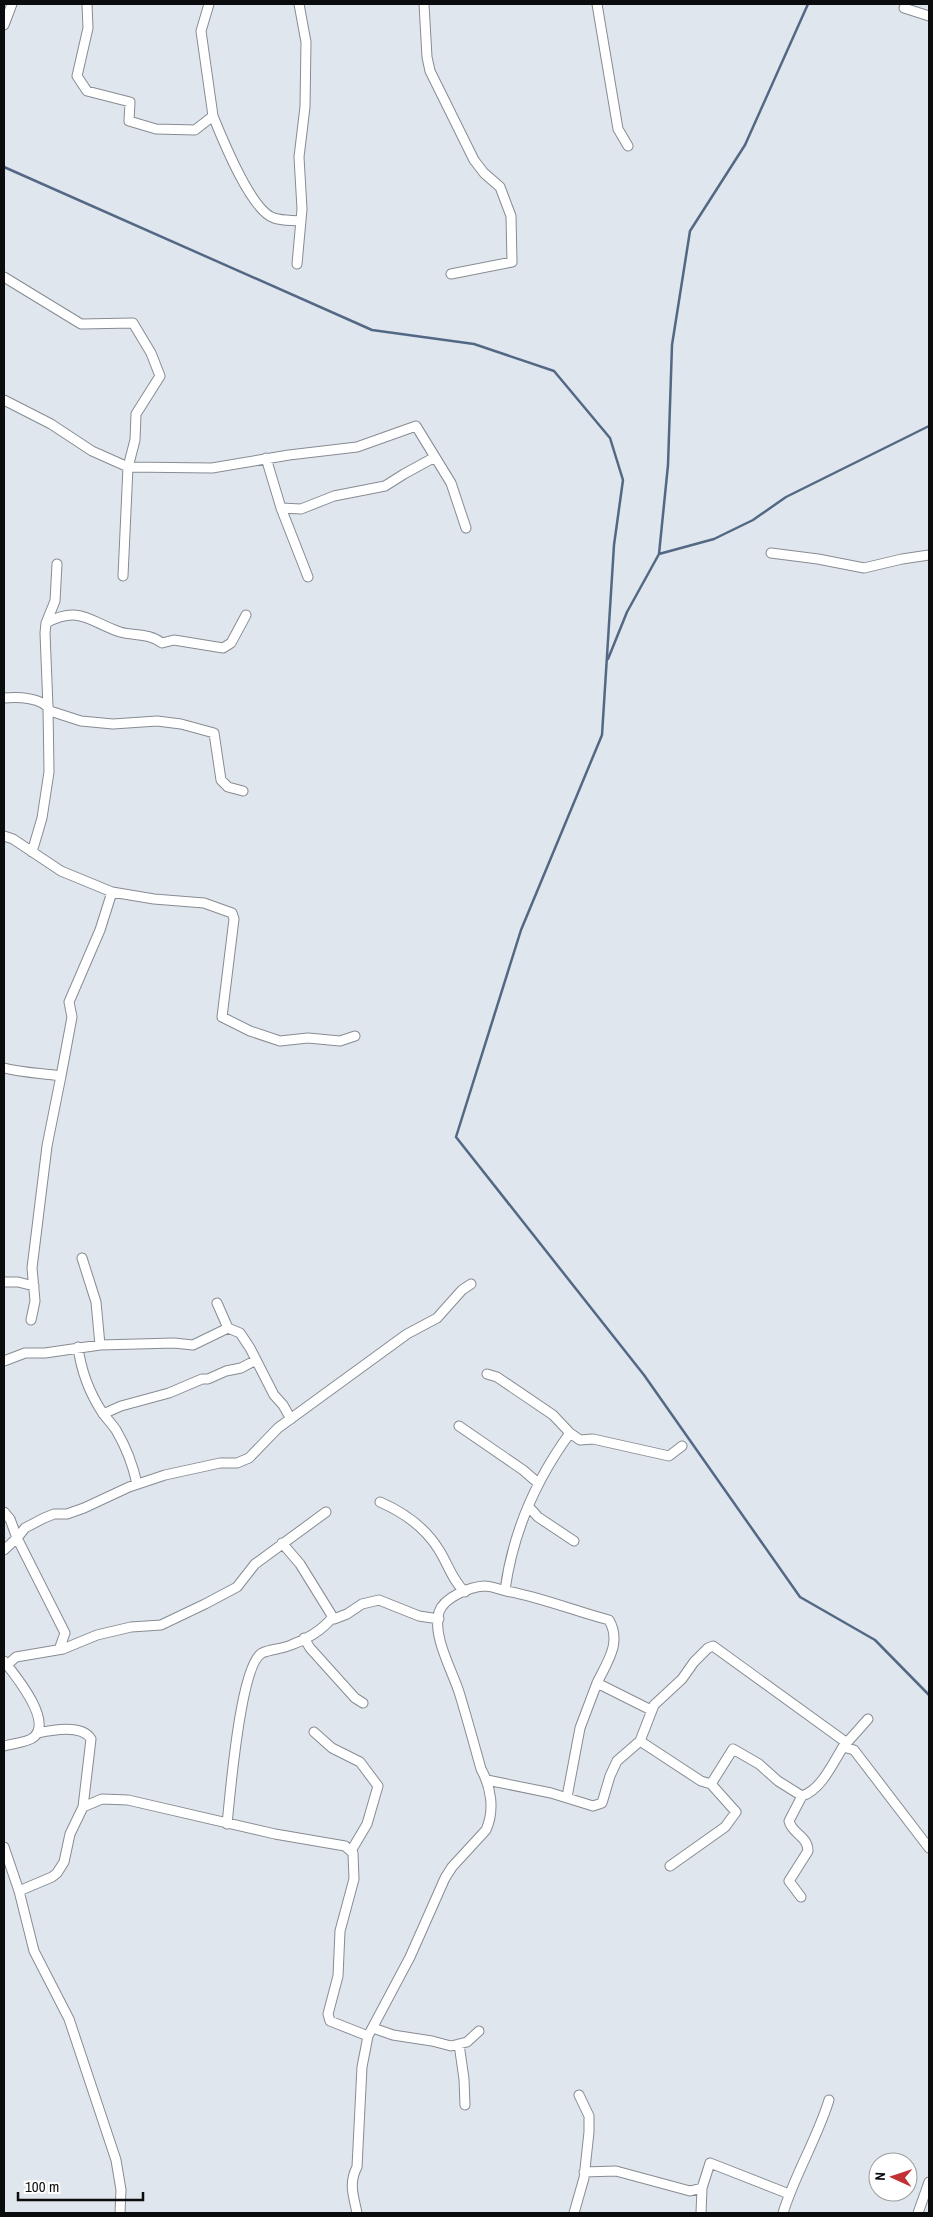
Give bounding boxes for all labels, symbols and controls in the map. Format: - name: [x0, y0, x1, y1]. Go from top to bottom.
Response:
- north arrow: [868, 2152, 918, 2202]
- scale bar: [18, 2170, 142, 2202]
- text: N: [871, 2172, 889, 2181]
- text: 100 m: [25, 2176, 59, 2197]

